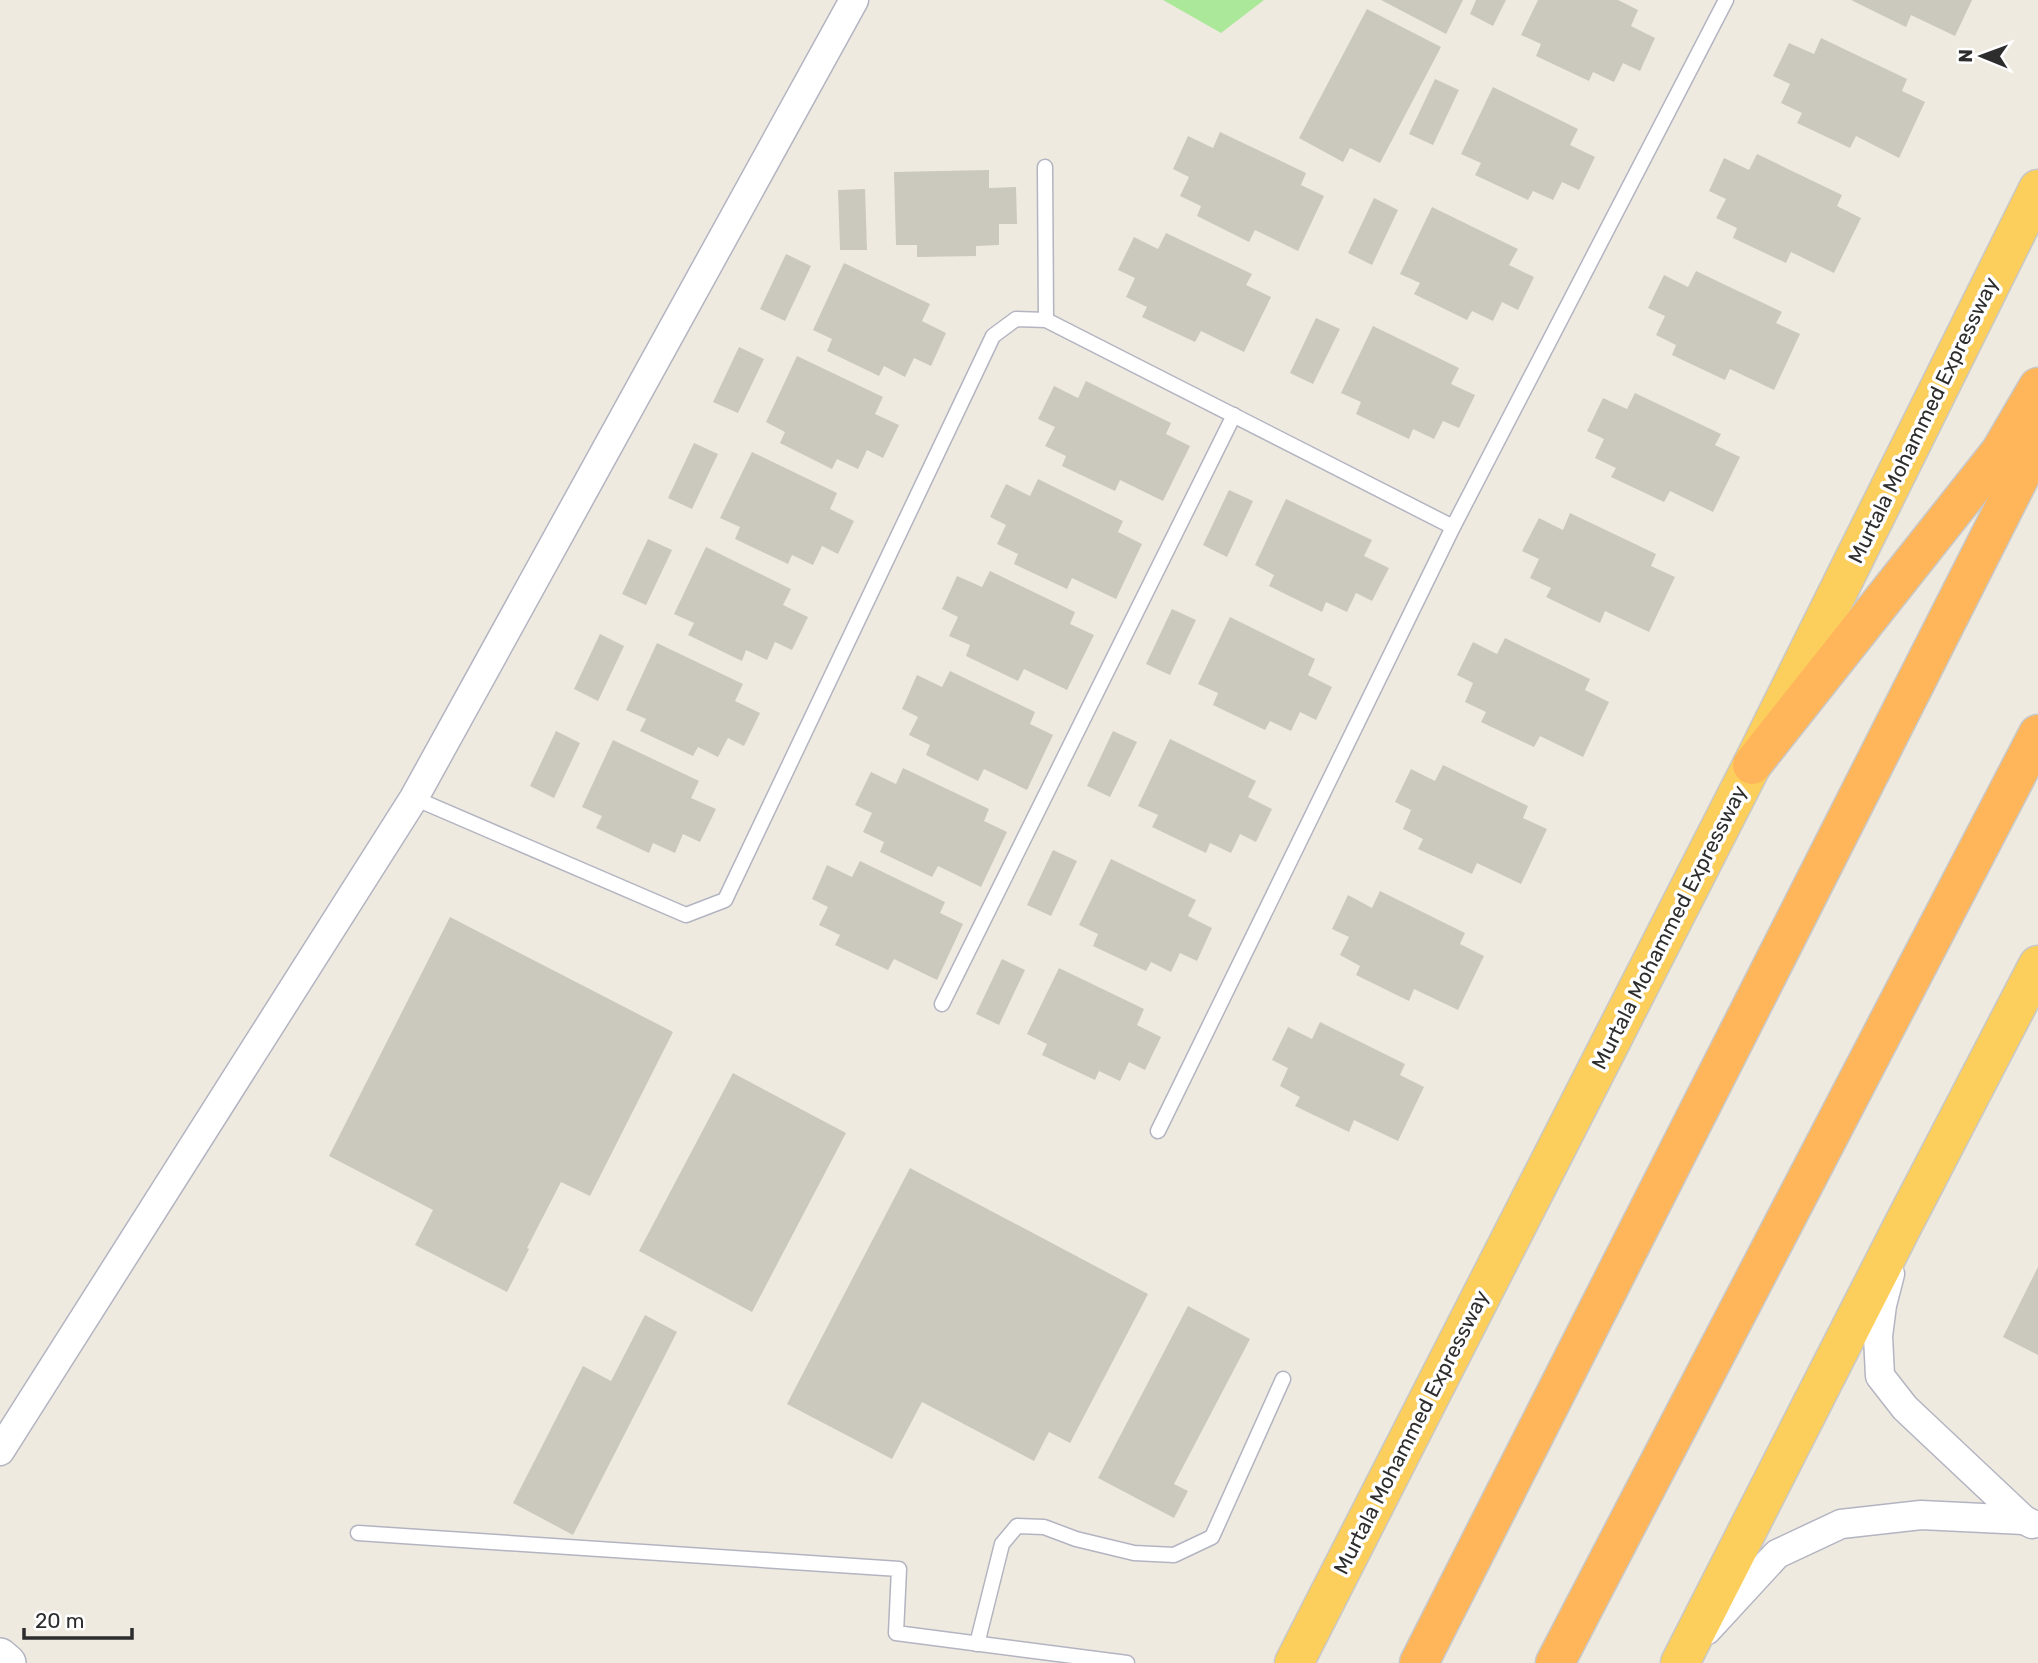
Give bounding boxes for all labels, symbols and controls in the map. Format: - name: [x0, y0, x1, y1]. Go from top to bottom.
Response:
- north arrow: [1947, 21, 2017, 91]
- text: N: [1954, 49, 1977, 63]
- street label: Murtala Mohammed Expressway: [1843, 272, 2004, 567]
- street label: Murtala Mohammed Expressway: [1586, 780, 1752, 1073]
- street label: Murtala Mohammed Expressway: [1328, 1285, 1494, 1578]
- scale bar: [24, 1596, 133, 1640]
- text: 20 m: [35, 1608, 84, 1633]

